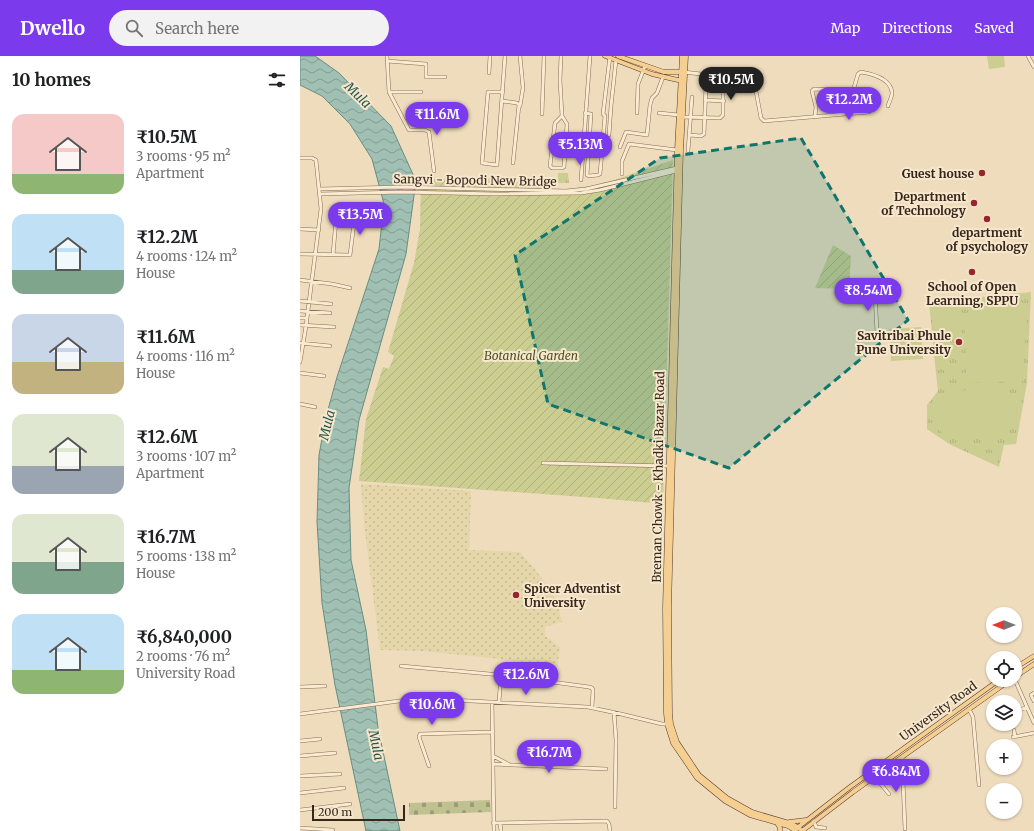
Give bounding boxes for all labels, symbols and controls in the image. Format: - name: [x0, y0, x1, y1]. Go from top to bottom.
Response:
- search box: [109, 10, 389, 46]
- text: Dwello: [20, 16, 85, 40]
- icon: search: [123, 17, 145, 39]
- text: Search here: [155, 19, 239, 38]
- text: Map: [830, 19, 860, 37]
- text: Directions: [882, 19, 952, 37]
- text: Saved: [974, 19, 1014, 37]
- pin: ₹10.5M: [698, 67, 764, 101]
- text: 10 homes: [12, 69, 91, 91]
- icon: filters: [266, 69, 288, 91]
- text: ₹10.5M: [708, 71, 754, 88]
- water label: Mula: [340, 78, 375, 112]
- pin: ₹12.2M: [816, 87, 882, 121]
- text: ₹12.2M: [825, 91, 873, 108]
- pin: ₹11.6M: [404, 102, 470, 136]
- text: ₹11.6M: [414, 106, 460, 123]
- text: ₹10.5M: [136, 126, 197, 148]
- icon: home: [44, 130, 92, 178]
- pin: ₹5.13M: [547, 132, 613, 166]
- text: ₹5.13M: [557, 136, 603, 153]
- text: 3 rooms · 95 m²: [136, 148, 231, 165]
- text: Apartment: [136, 165, 204, 182]
- place label: Guest house: [902, 166, 974, 181]
- marker: Guest house: [977, 168, 987, 178]
- street label: Sangvi - Bopodi New Bridge: [393, 171, 557, 189]
- place label: Department of Technology: [881, 189, 967, 218]
- marker: Department of Technology: [969, 198, 979, 208]
- pin: ₹13.5M: [327, 202, 393, 236]
- text: ₹13.5M: [337, 206, 383, 223]
- marker: department of psychology: [982, 214, 992, 224]
- place label: department of psychology: [946, 225, 1029, 254]
- text: ₹12.2M: [136, 226, 198, 248]
- icon: home: [44, 230, 92, 278]
- text: 4 rooms · 124 m²: [136, 248, 237, 265]
- text: House: [136, 265, 175, 282]
- marker: School of Open Learning, SPPU: [967, 267, 977, 277]
- pin: ₹8.54M: [835, 278, 901, 312]
- place label: School of Open Learning, SPPU: [926, 279, 1018, 308]
- text: ₹8.54M: [843, 282, 893, 299]
- text: ₹11.6M: [136, 326, 195, 348]
- place label: Savitribai Phule Pune University: [856, 328, 952, 357]
- icon: home: [44, 330, 92, 378]
- marker: Savitribai Phule Pune University: [954, 337, 964, 347]
- text: 4 rooms · 116 m²: [136, 348, 235, 365]
- park label: Botanical Garden: [484, 348, 578, 363]
- text: House: [136, 365, 175, 382]
- street label: Breman Chowk - Khadki Bazar Road: [649, 371, 667, 583]
- water label: Mula: [315, 408, 339, 443]
- text: ₹12.6M: [136, 426, 198, 448]
- icon: home: [44, 430, 92, 478]
- text: 3 rooms · 107 m²: [136, 448, 236, 465]
- text: Apartment: [136, 465, 204, 482]
- text: ₹16.7M: [136, 526, 196, 548]
- icon: home: [44, 530, 92, 578]
- text: 5 rooms · 138 m²: [136, 548, 236, 565]
- text: House: [136, 565, 175, 582]
- place label: Spicer Adventist University: [524, 581, 621, 610]
- marker: Spicer Adventist University: [511, 590, 521, 600]
- north arrow: [986, 607, 1022, 643]
- map controls: [986, 607, 1022, 819]
- text: ₹6,840,000: [136, 626, 232, 648]
- icon: home: [44, 630, 92, 678]
- text: 2 rooms · 76 m²: [136, 648, 230, 665]
- button: locate: [986, 651, 1022, 687]
- pin: ₹12.6M: [493, 662, 559, 696]
- text: University Road: [136, 665, 235, 682]
- text: ₹12.6M: [502, 666, 550, 683]
- street label: University Road: [896, 678, 980, 744]
- pin: ₹10.6M: [399, 692, 465, 726]
- button: layers: [986, 695, 1022, 731]
- text: ₹10.6M: [408, 696, 456, 713]
- water label: Mula: [364, 727, 388, 762]
- button: +: [986, 739, 1022, 775]
- pin: ₹16.7M: [516, 740, 582, 774]
- text: ₹16.7M: [526, 744, 572, 761]
- pin: ₹6.84M: [863, 759, 929, 793]
- text: ₹6.84M: [871, 763, 921, 780]
- button: −: [986, 783, 1022, 819]
- scale bar: [312, 803, 405, 822]
- text: 200 m: [318, 805, 352, 819]

